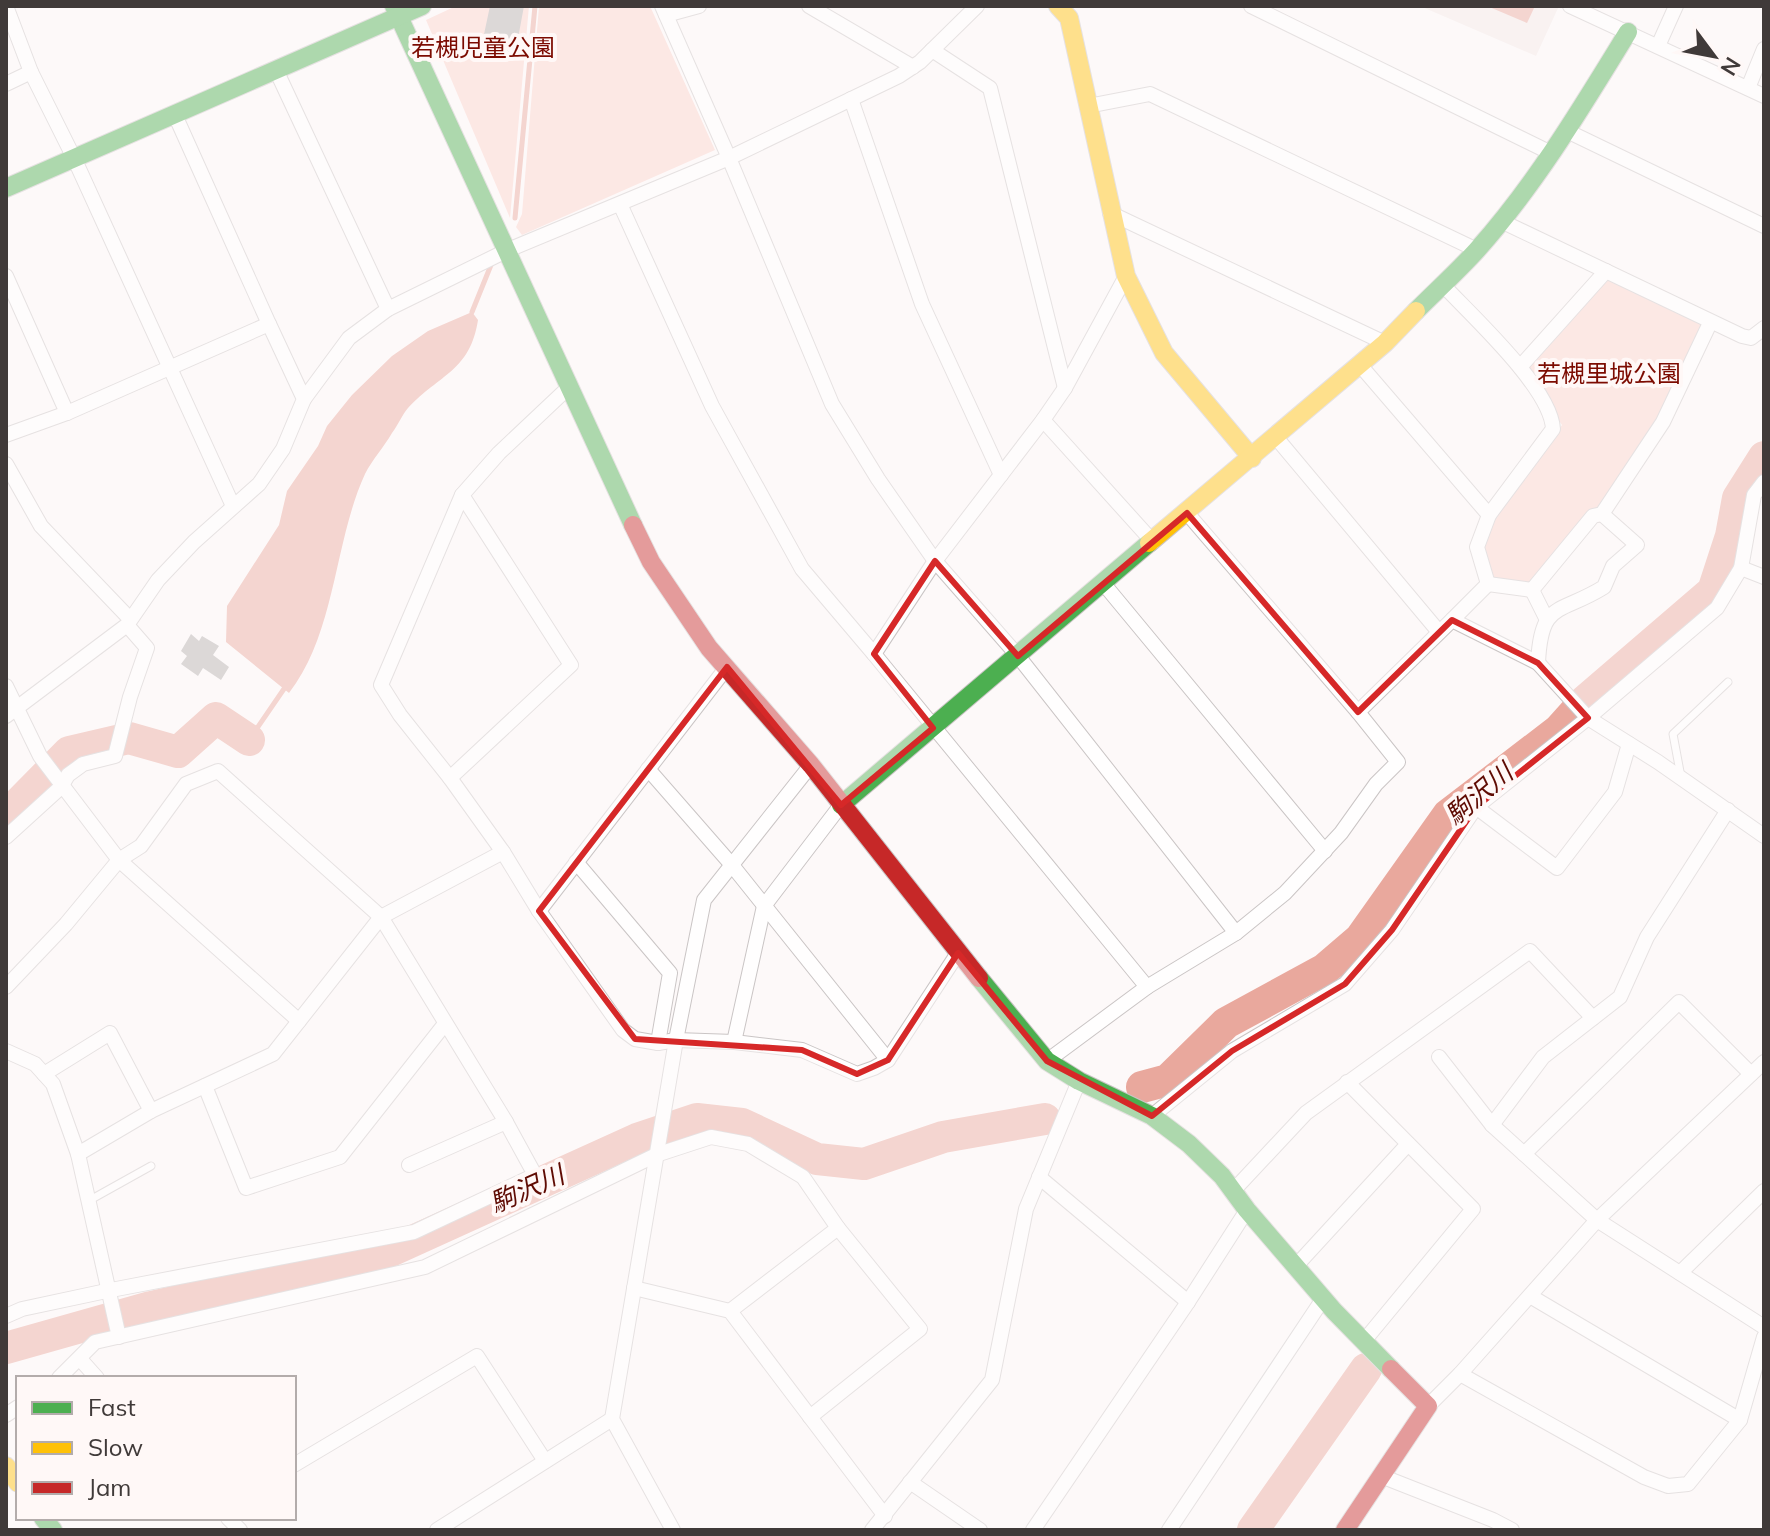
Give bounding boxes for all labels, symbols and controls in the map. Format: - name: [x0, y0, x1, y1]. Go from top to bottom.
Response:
- north arrow: [1674, 16, 1754, 96]
- park label: 若槻児童公園: [411, 32, 555, 62]
- text: N: [1715, 52, 1747, 81]
- park label: 若槻里城公園: [1537, 358, 1681, 388]
- water label: 駒沢川: [1438, 754, 1521, 831]
- water label: 駒沢川: [484, 1156, 572, 1219]
- legend: [16, 1376, 296, 1520]
- text: Fast: [88, 1392, 136, 1422]
- text: Slow: [88, 1432, 143, 1462]
- text: Jam: [88, 1472, 131, 1502]

